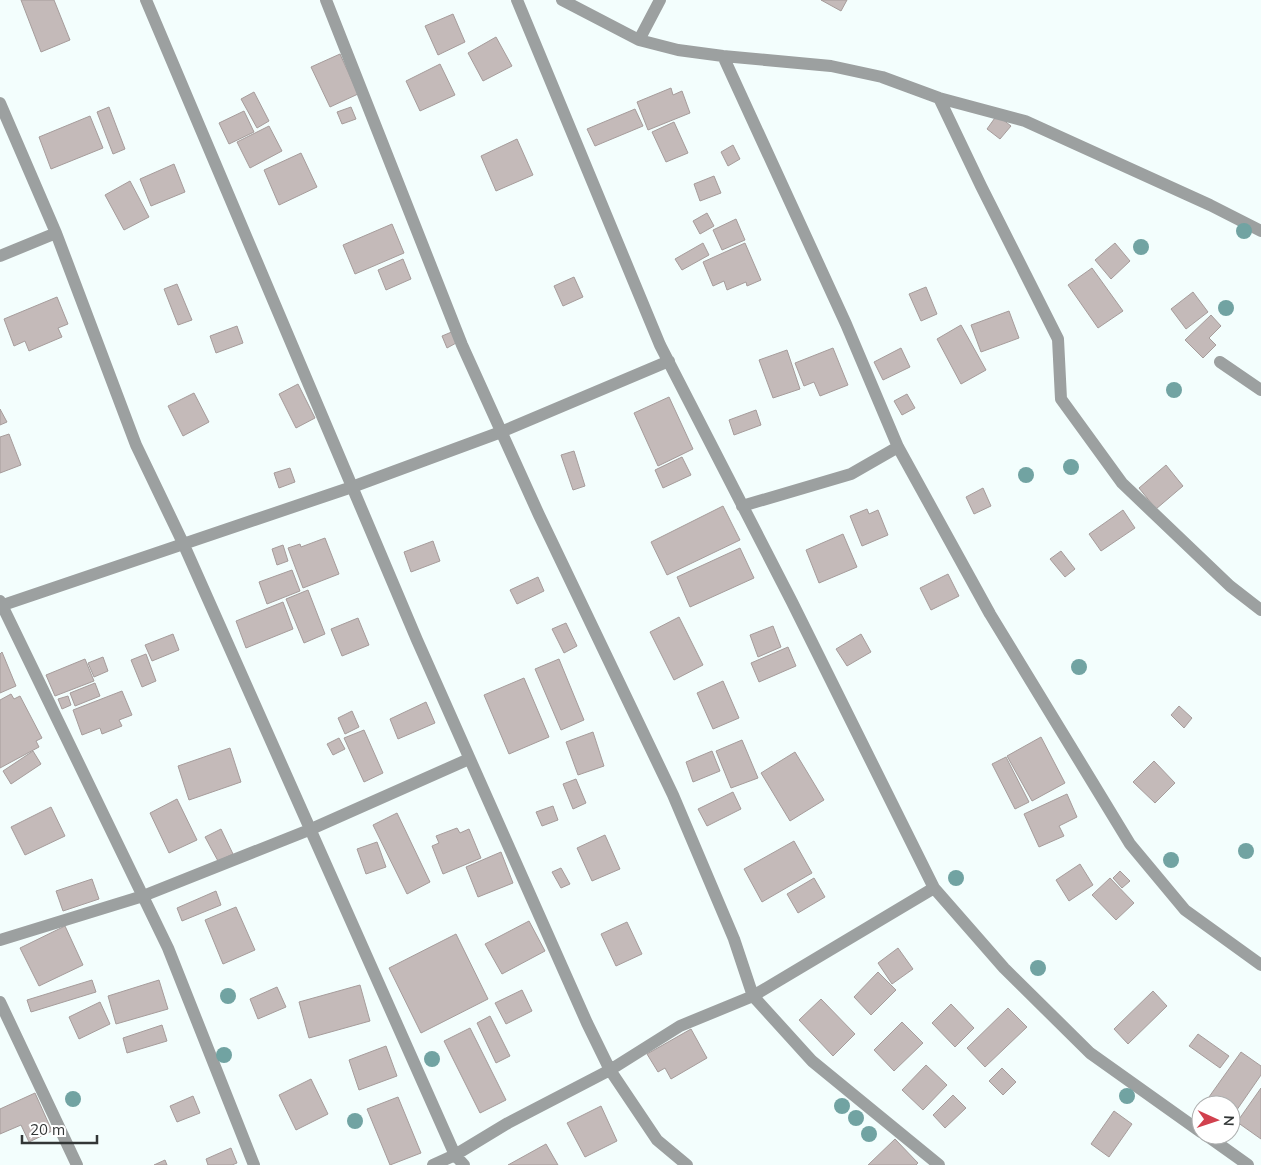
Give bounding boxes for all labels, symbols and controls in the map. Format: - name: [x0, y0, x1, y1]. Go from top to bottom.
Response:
- north arrow: [1191, 1095, 1241, 1145]
- scale bar: [22, 1112, 98, 1144]
- text: N: [1220, 1115, 1238, 1126]
- text: 20 m: [30, 1120, 65, 1139]

